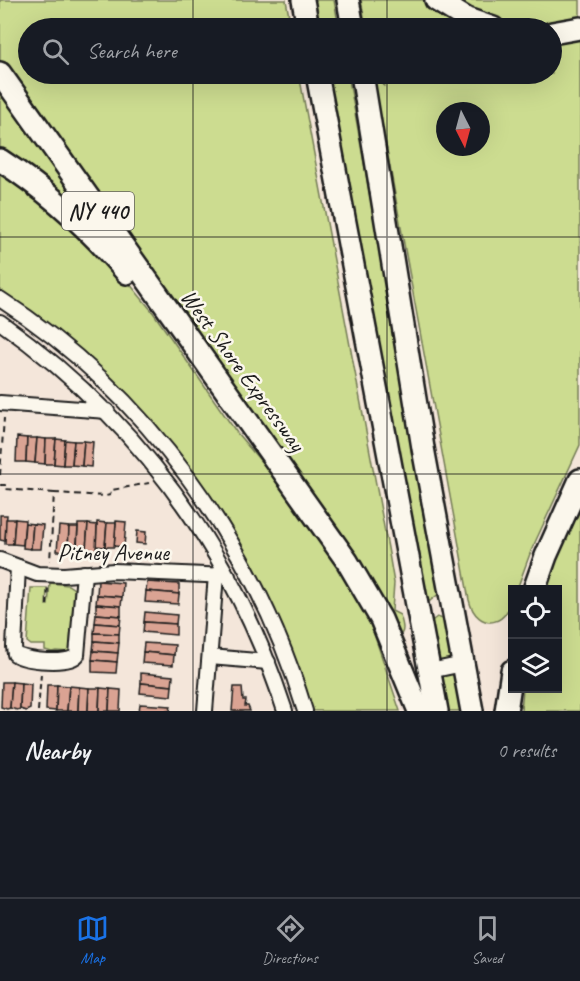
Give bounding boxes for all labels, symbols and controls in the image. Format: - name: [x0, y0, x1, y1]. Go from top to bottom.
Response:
- search box: [18, 18, 562, 84]
- icon: search: [39, 35, 72, 68]
- text: Search here: [87, 37, 177, 65]
- north arrow: [436, 102, 490, 156]
- road number: NY 440: [62, 192, 134, 230]
- street label: West Shore Expressway: [174, 283, 313, 459]
- street label: Pitney Avenue: [57, 537, 171, 567]
- map controls: [508, 585, 562, 693]
- button: locate: [508, 585, 562, 639]
- button: layers: [508, 639, 562, 693]
- text: Nearby: [24, 734, 89, 767]
- text: 0 results: [497, 738, 556, 763]
- tab: Map: [76, 912, 109, 968]
- tab: Directions: [262, 912, 318, 968]
- tab: Saved: [471, 912, 504, 968]

